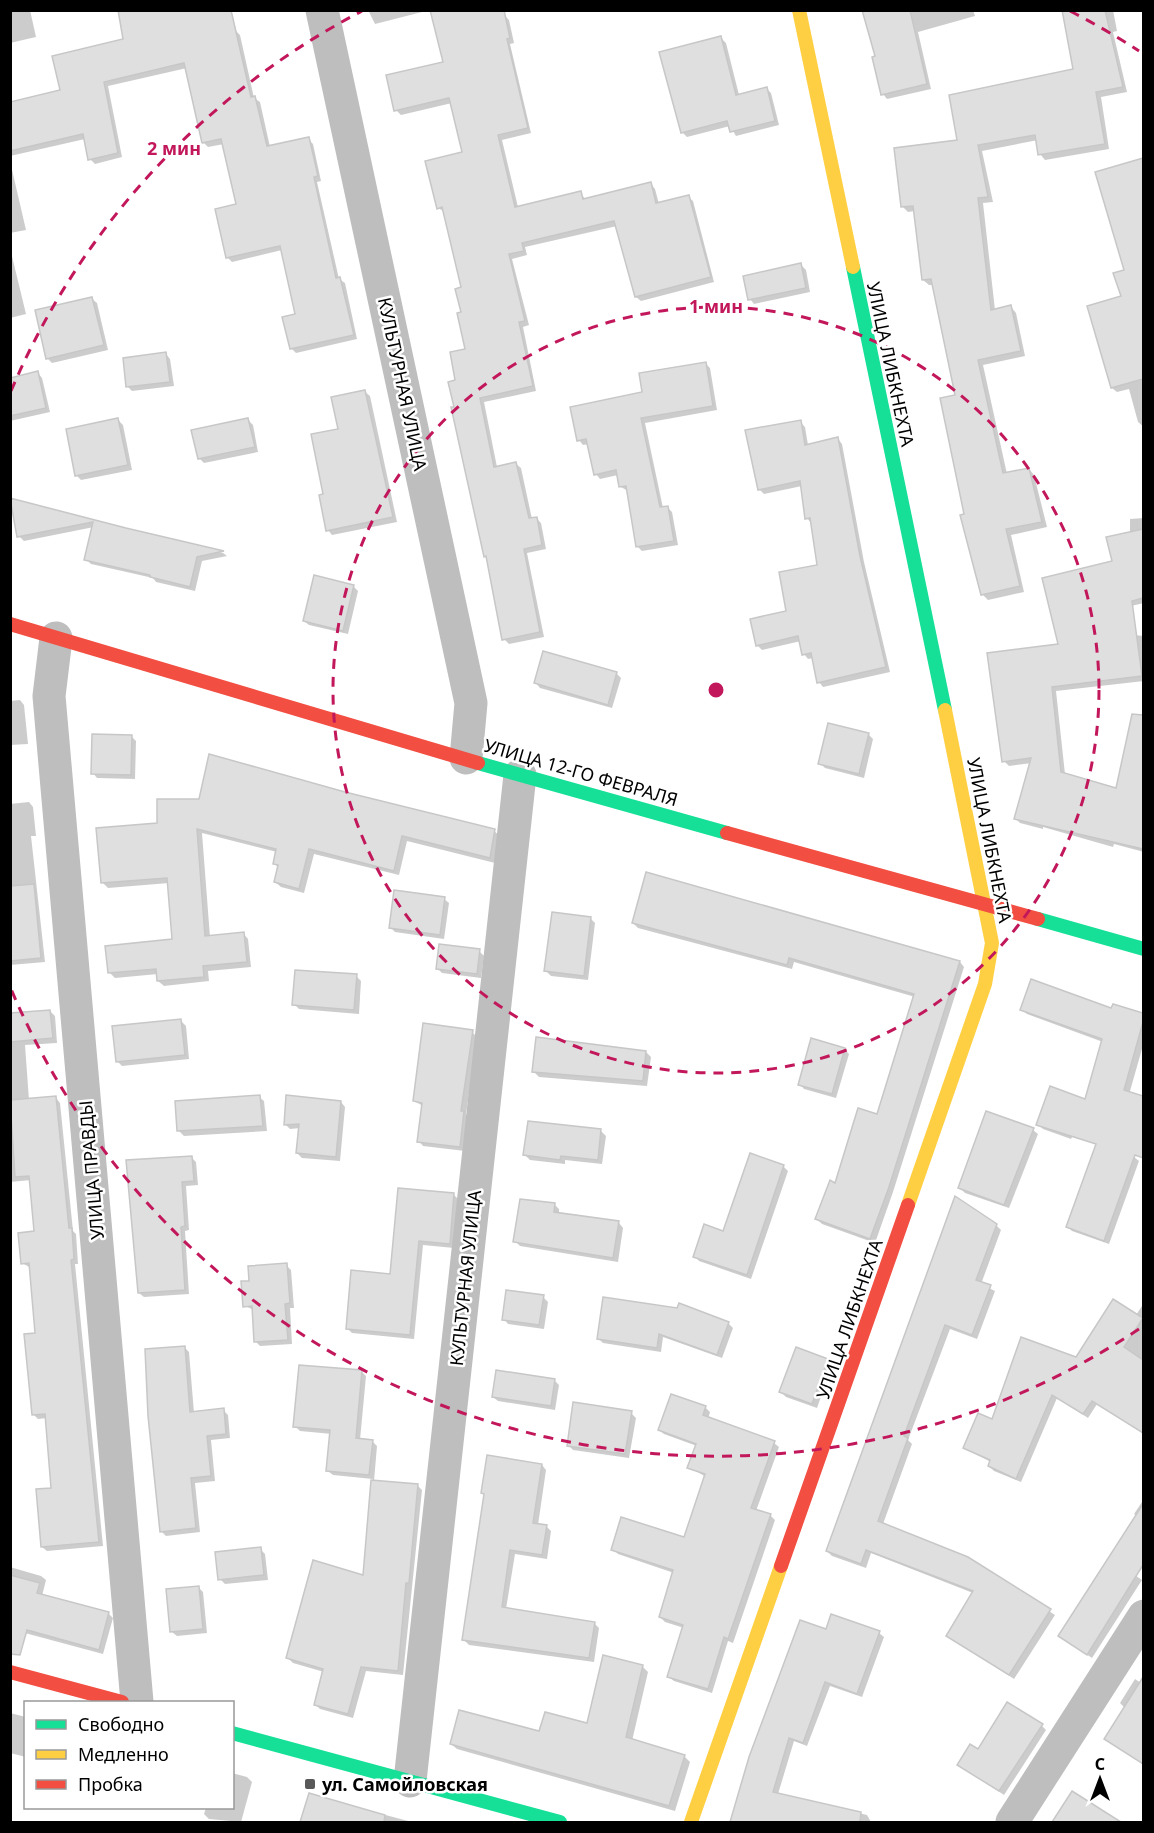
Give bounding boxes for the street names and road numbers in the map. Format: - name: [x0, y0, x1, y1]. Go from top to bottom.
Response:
- street label: УЛИЦА ЛИБКНЕХТА: [862, 279, 920, 449]
- street label: КУЛЬТУРНАЯ УЛИЦА: [373, 295, 433, 473]
- street label: УЛИЦА 12-ГО ФЕВРАЛЯ: [481, 733, 681, 811]
- street label: УЛИЦА ЛИБКНЕХТА: [962, 755, 1018, 925]
- street label: УЛИЦА ПРАВДЫ: [73, 1099, 109, 1241]
- street label: КУЛЬТУРНАЯ УЛИЦА: [444, 1188, 486, 1367]
- street label: УЛИЦА ЛИБКНЕХТА: [810, 1235, 888, 1402]

